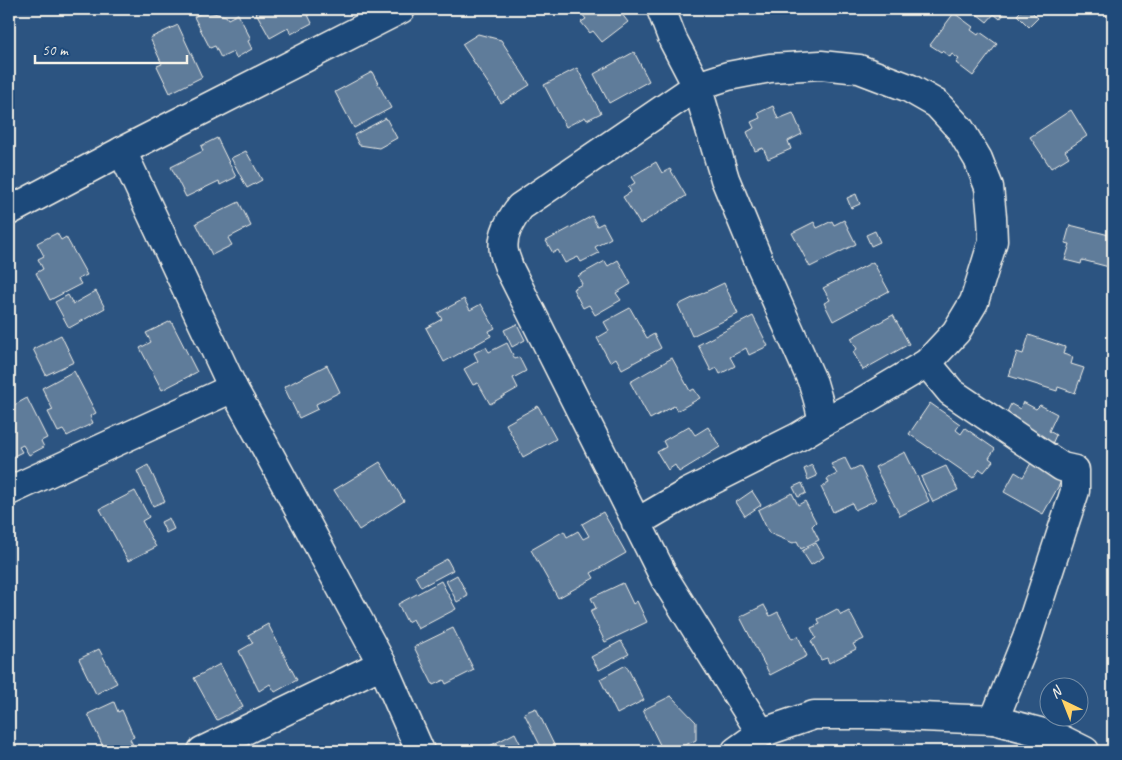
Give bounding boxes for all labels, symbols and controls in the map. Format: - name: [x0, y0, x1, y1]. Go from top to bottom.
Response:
- scale bar: [35, 32, 188, 64]
- text: 50 m: [42, 41, 69, 60]
- north arrow: [1040, 678, 1090, 728]
- text: N: [1047, 682, 1066, 702]

